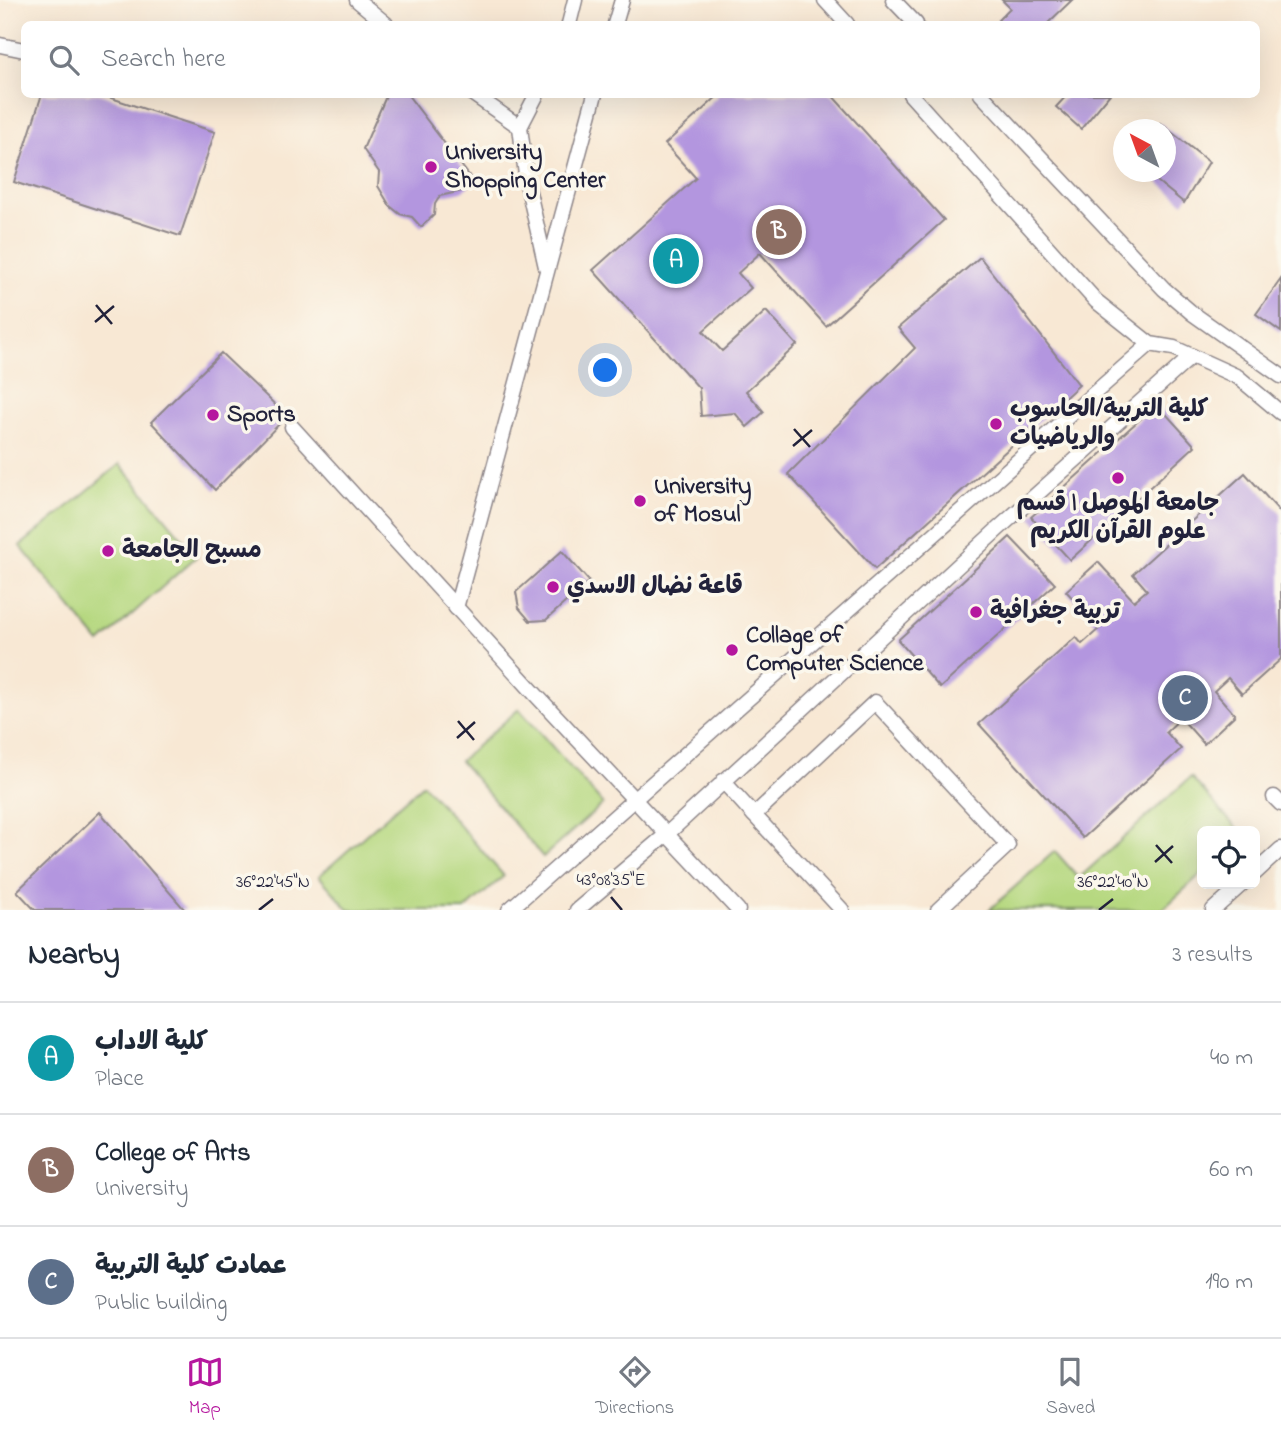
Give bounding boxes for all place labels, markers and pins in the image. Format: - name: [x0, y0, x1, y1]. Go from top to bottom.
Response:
- place label: University Shopping Center: [445, 136, 606, 200]
- marker: University Shopping Center: [423, 159, 439, 175]
- pin: B: [756, 206, 802, 258]
- pin: A: [653, 235, 699, 287]
- place label: كلية التربية/الحاسوب والرياضيات: [1010, 393, 1209, 456]
- place label: Sports: [227, 398, 296, 433]
- marker: Sports: [205, 407, 221, 423]
- marker: كلية التربية/الحاسوب والرياضيات: [988, 416, 1004, 432]
- place label: University of Mosul: [654, 470, 751, 533]
- marker: جامعة الموصل | قسم علوم القرآن الكريم: [1110, 470, 1126, 486]
- place label: جامعة الموصل | قسم علوم القرآن الكريم: [1017, 487, 1219, 550]
- marker: University of Mosul: [632, 493, 648, 509]
- place label: مسبح الجامعة: [122, 534, 262, 569]
- marker: مسبح الجامعة: [100, 543, 116, 559]
- place label: قاعة نضال الاسدي: [567, 570, 743, 605]
- marker: قاعة نضال الاسدي: [545, 579, 561, 595]
- place label: تربية جغرافية: [990, 595, 1121, 630]
- marker: تربية جغرافية: [968, 604, 984, 620]
- place label: Collage of Computer Science: [746, 619, 925, 682]
- marker: Collage of Computer Science: [724, 642, 740, 658]
- pin: C: [1162, 672, 1208, 724]

